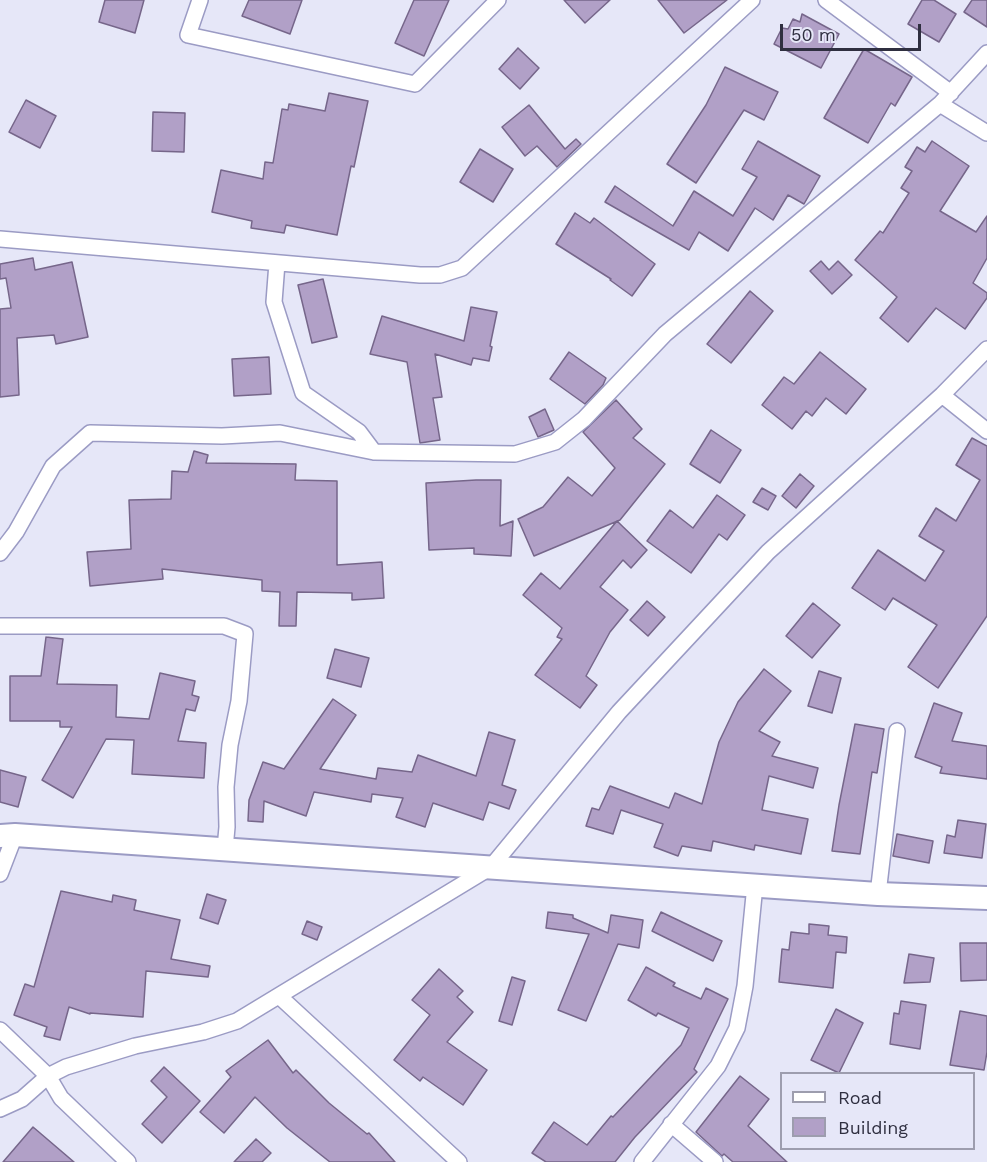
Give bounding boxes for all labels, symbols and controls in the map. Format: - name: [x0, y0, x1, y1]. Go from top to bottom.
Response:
- scale bar: [783, 12, 924, 50]
- text: 50 m: [791, 24, 836, 45]
- legend: [780, 1072, 975, 1150]
- text: Road: [838, 1087, 882, 1108]
- text: Building: [838, 1117, 908, 1138]

